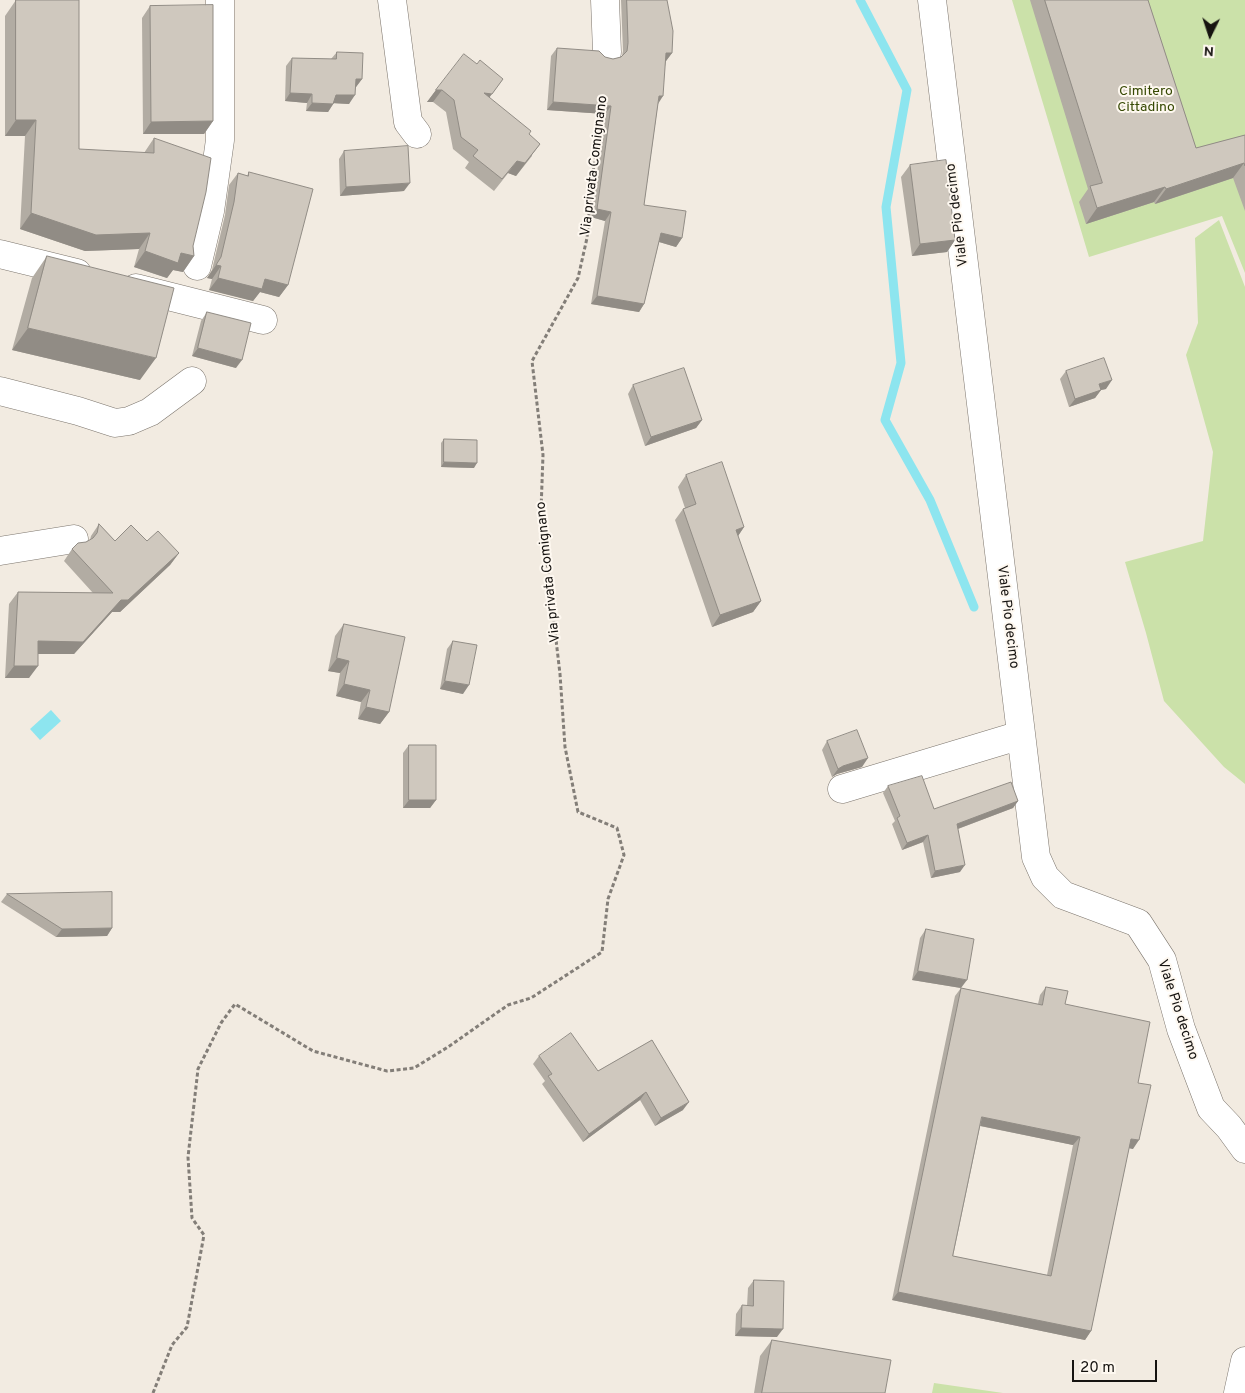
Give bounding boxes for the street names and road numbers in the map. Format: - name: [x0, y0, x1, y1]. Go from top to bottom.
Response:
- street label: Via privata Comignano: [578, 95, 612, 237]
- street label: Viale Pio decimo: [943, 162, 973, 268]
- street label: Via privata Comignano: [533, 501, 565, 643]
- street label: Viale Pio decimo: [992, 564, 1022, 670]
- street label: Viale Pio decimo: [1153, 958, 1201, 1062]

